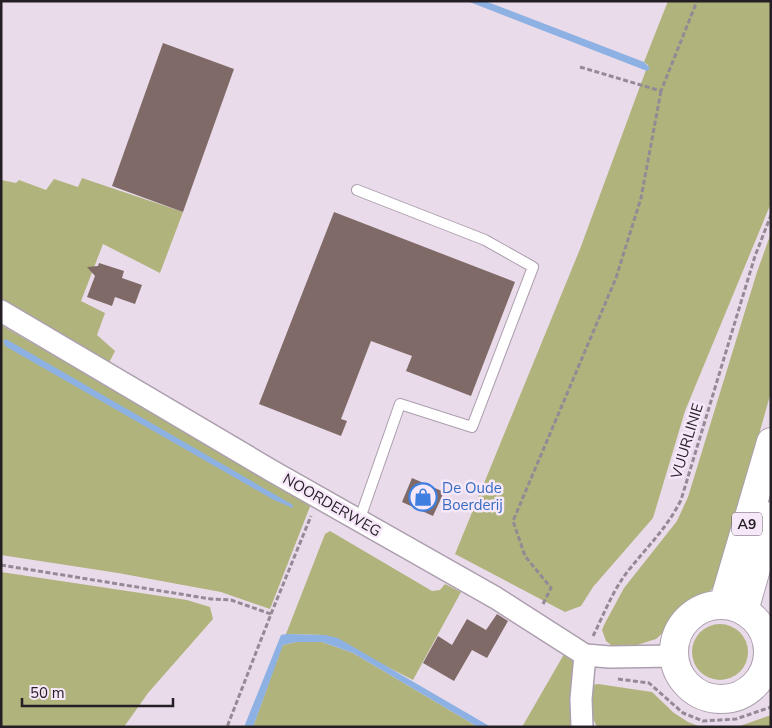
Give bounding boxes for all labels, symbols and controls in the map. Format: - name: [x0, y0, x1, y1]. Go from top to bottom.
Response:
- street label: VUURLINIE: [666, 401, 708, 482]
- street label: NOORDERWEG: [279, 469, 385, 541]
- place label: De Oude Boerderij: [442, 478, 503, 515]
- shop icon: De Oude Boerderij: [408, 482, 438, 512]
- road number: A9: [732, 512, 762, 536]
- scale bar: [22, 676, 174, 708]
- text: 50 m: [30, 683, 65, 703]

